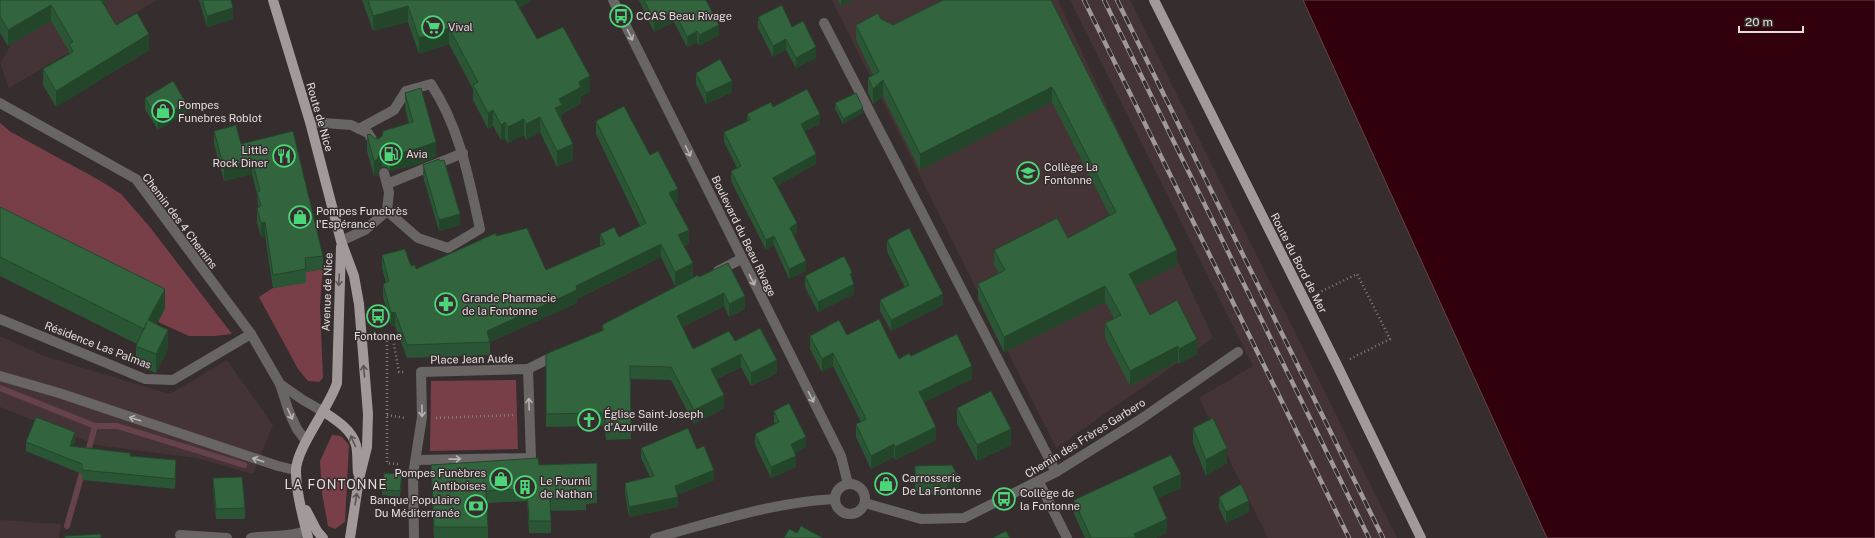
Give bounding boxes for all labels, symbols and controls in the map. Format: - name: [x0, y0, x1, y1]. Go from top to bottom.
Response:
- bus stop icon: CCAS Beau Rivage: [608, 3, 634, 29]
- scale bar: [1739, 8, 1803, 34]
- place label: CCAS Beau Rivage: [636, 10, 732, 22]
- supermarket icon: Vival: [420, 14, 446, 40]
- text: 20 m: [1745, 15, 1773, 29]
- place label: Vival: [448, 21, 473, 33]
- one-way arrow: [627, 29, 635, 41]
- street label: Route de Nice: [304, 81, 336, 153]
- shop icon: Pompes Funebres Roblot: [150, 98, 176, 124]
- place label: Pompes Funebres Roblot: [178, 99, 262, 124]
- fuel station icon: Avia: [378, 141, 404, 167]
- restaurant icon: Little Rock Diner: [271, 143, 297, 169]
- place label: Little Rock Diner: [212, 144, 268, 169]
- one-way arrow: [685, 145, 692, 157]
- place label: Avia: [406, 148, 428, 160]
- school or university icon: Collège La Fontonne: [1015, 160, 1041, 186]
- place label: Collège La Fontonne: [1044, 161, 1098, 186]
- street label: Chemin des 4 Chemins: [140, 171, 220, 271]
- street label: Boulevard du Beau Rivage: [709, 174, 779, 298]
- shop icon: Pompes Funebrès l'Espérance: [287, 204, 313, 230]
- place label: Pompes Funebrès l'Espérance: [316, 205, 408, 230]
- street label: Route du Bord de Mer: [1269, 211, 1329, 315]
- street label: Avenue de Nice: [320, 252, 334, 332]
- one-way arrow: [336, 273, 343, 286]
- one-way arrow: [749, 274, 756, 286]
- pharmacy icon: Grande Pharmacie de la Fontonne: [433, 291, 459, 317]
- place label: Grande Pharmacie de la Fontonne: [462, 292, 556, 317]
- bus stop icon: Fontonne: [365, 303, 391, 329]
- street label: Résidence Las Palmas: [43, 319, 153, 371]
- place label: Fontonne: [354, 330, 402, 342]
- street label: Place Jean Aude: [430, 352, 514, 366]
- one-way arrow: [361, 365, 368, 378]
- one-way arrow: [807, 390, 815, 402]
- street label: Chemin des Frères Garbero: [1023, 396, 1147, 480]
- one-way arrow: [525, 398, 533, 411]
- one-way arrow: [418, 404, 425, 417]
- church icon: Église Saint-Joseph d'Azurville: [576, 407, 602, 433]
- place label: Église Saint-Joseph d'Azurville: [604, 407, 703, 433]
- one-way arrow: [287, 408, 294, 420]
- one-way arrow: [128, 415, 141, 422]
- one-way arrow: [349, 435, 356, 447]
- one-way arrow: [252, 455, 264, 463]
- one-way arrow: [448, 455, 461, 463]
- shop icon: Pompes Funèbres Antiboises: [488, 466, 514, 492]
- place label: Pompes Funèbres Antiboises: [394, 467, 486, 492]
- shop icon: Carrosserie De La Fontonne: [873, 471, 899, 497]
- place label: Carrosserie De La Fontonne: [902, 472, 981, 497]
- building icon: Le Fournil de Nathan: [512, 474, 538, 500]
- place label: Le Fournil de Nathan: [540, 475, 593, 500]
- district label: LA FONTONNE: [284, 477, 388, 492]
- bus stop icon: Collège de la Fontonne: [991, 486, 1017, 512]
- place label: Collège de la Fontonne: [1020, 487, 1080, 512]
- one-way arrow: [352, 493, 360, 506]
- bank icon: Banque Populaire Du Méditerranée: [463, 493, 489, 519]
- place label: Banque Populaire Du Méditerranée: [370, 494, 460, 519]

